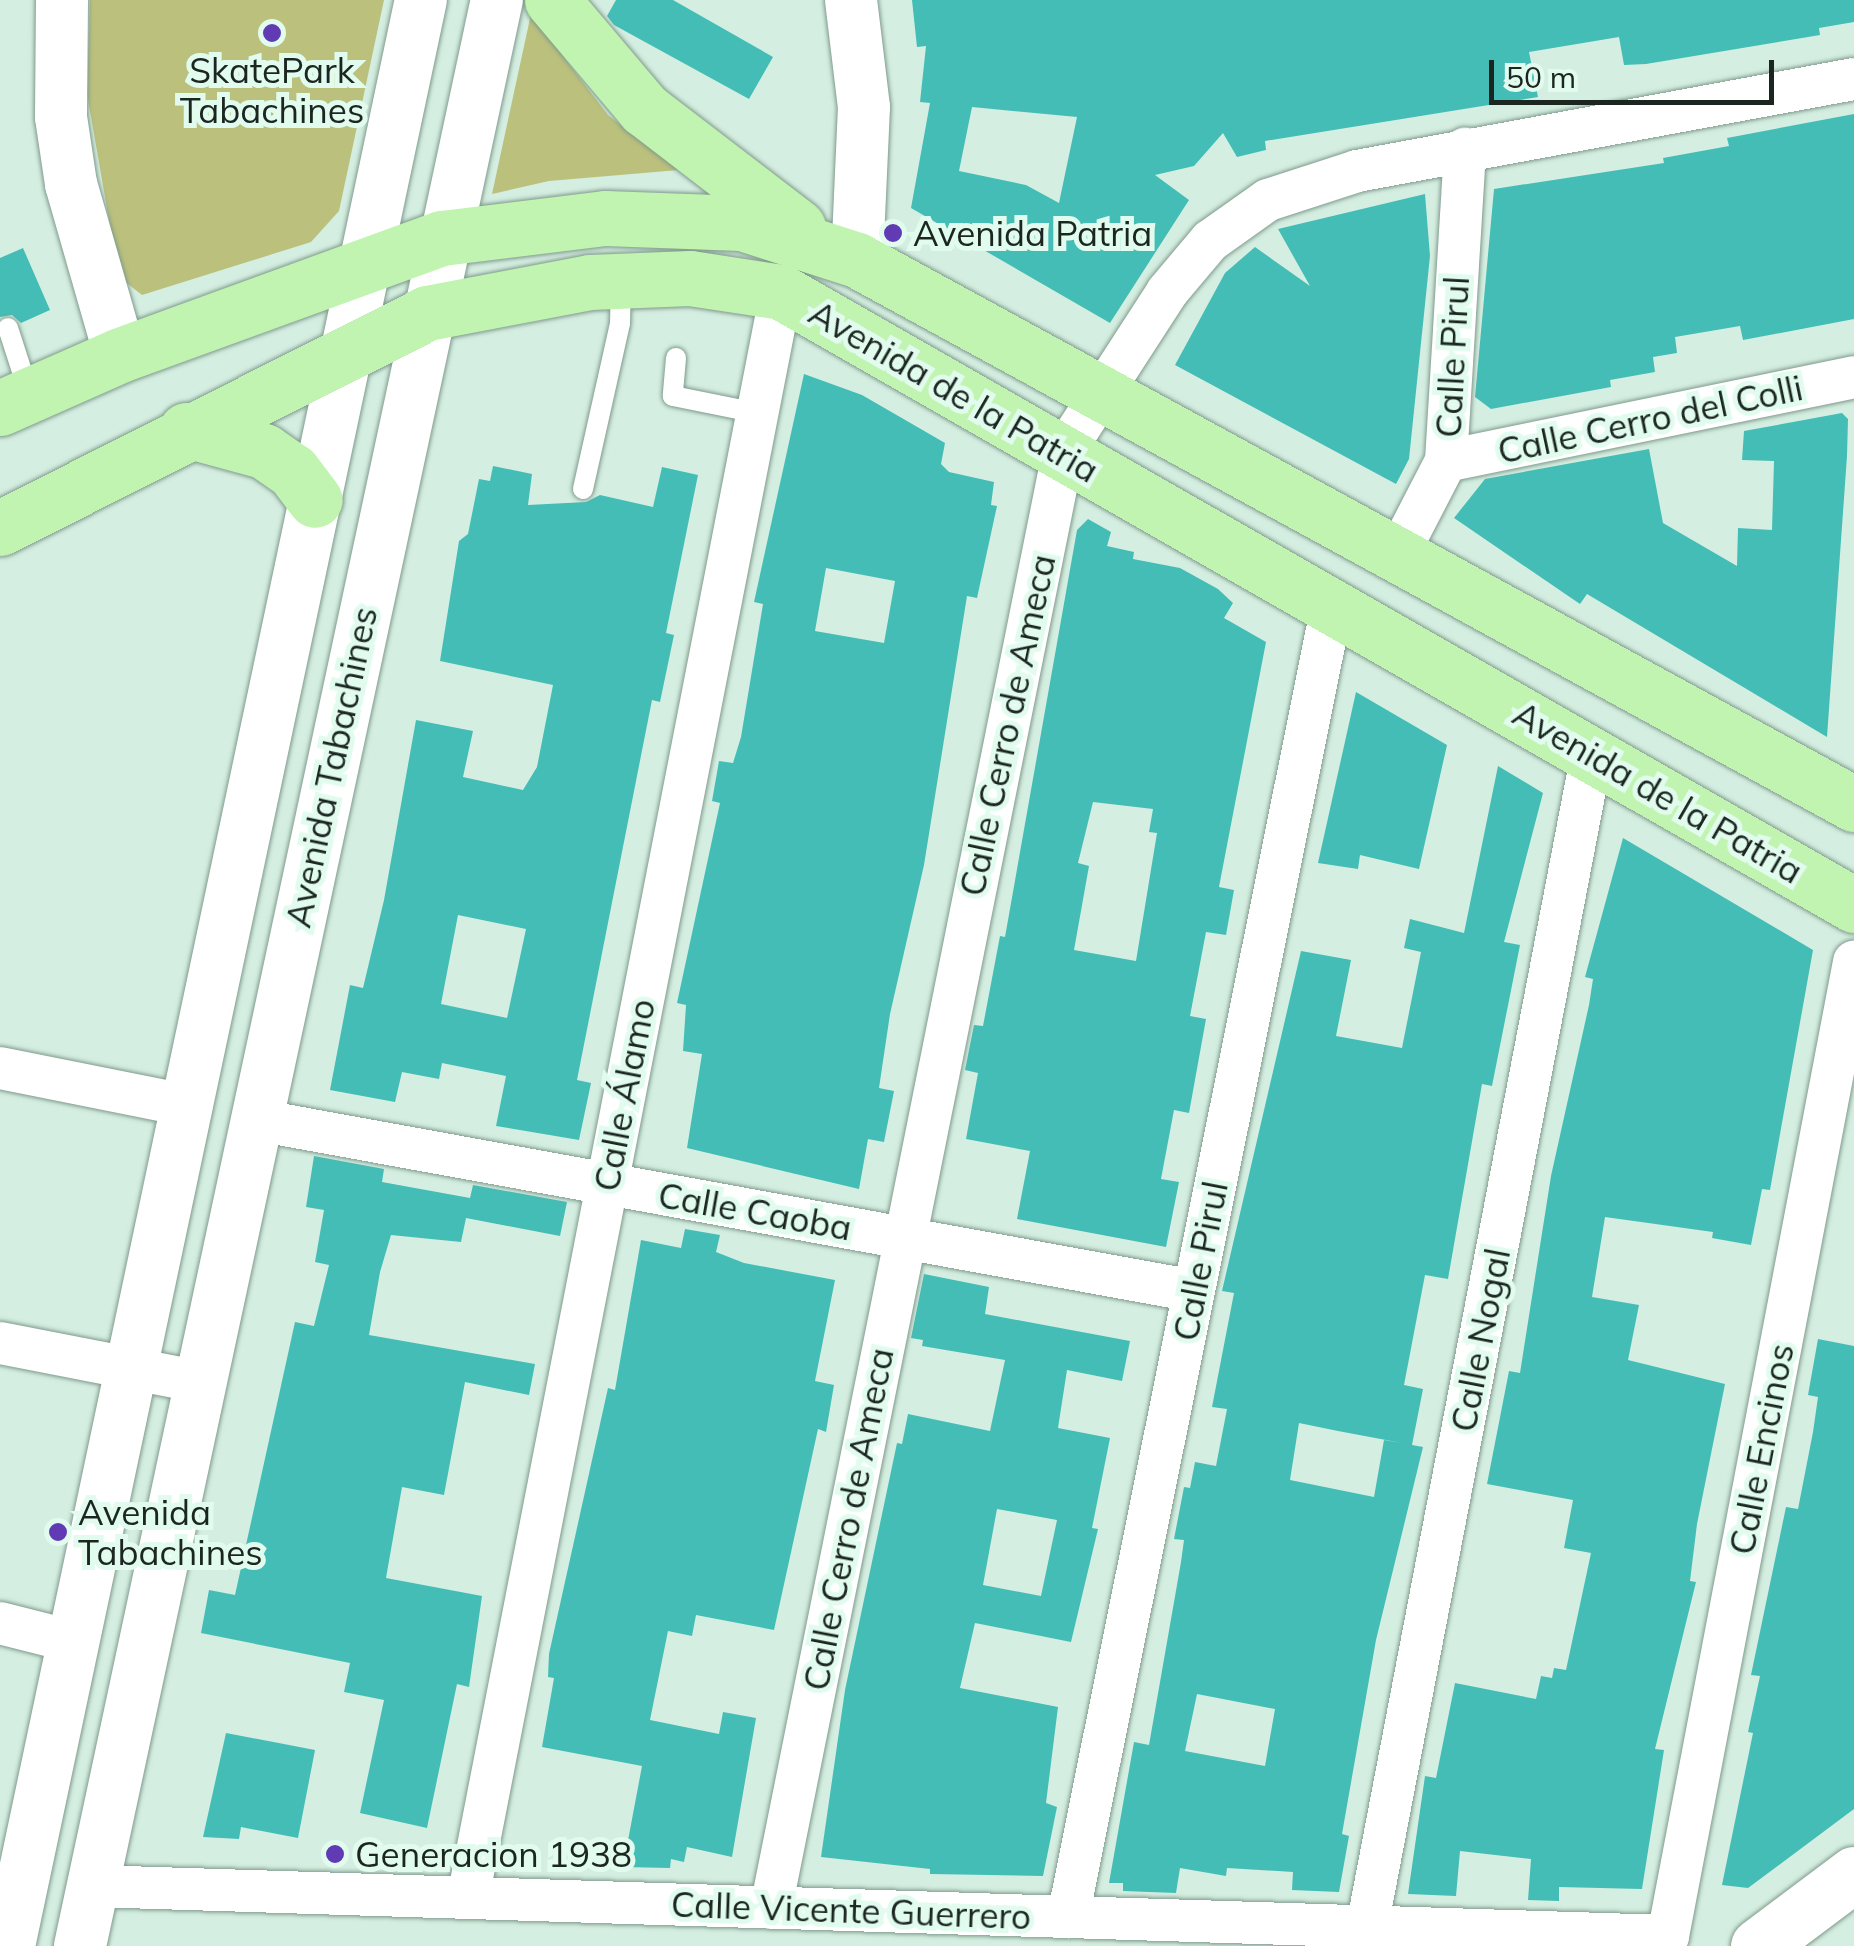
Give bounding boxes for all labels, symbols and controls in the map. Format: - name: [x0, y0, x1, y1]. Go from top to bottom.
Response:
- marker: SkatePark Tabachines: [261, 22, 283, 44]
- scale bar: [1494, 40, 1779, 102]
- place label: SkatePark Tabachines: [180, 49, 364, 131]
- text: 50 m: [1506, 58, 1576, 96]
- place label: Avenida Patria: [913, 212, 1152, 254]
- marker: Avenida Patria: [882, 222, 904, 244]
- street label: Calle Pirul: [1427, 275, 1477, 439]
- street label: Avenida de la Patria: [802, 291, 1106, 491]
- street label: Calle Cerro del Colli: [1494, 366, 1806, 472]
- street label: Calle Cerro de Ameca: [950, 550, 1064, 900]
- street label: Avenida Tabachines: [276, 603, 386, 931]
- street label: Avenida de la Patria: [1506, 692, 1810, 892]
- street label: Calle Álamo: [585, 995, 663, 1195]
- street label: Calle Caoba: [655, 1173, 855, 1249]
- street label: Calle Pirul: [1164, 1178, 1236, 1344]
- street label: Calle Nogal: [1442, 1245, 1518, 1435]
- street label: Calle Encinos: [1720, 1340, 1802, 1558]
- street label: Calle Cerro de Ameca: [794, 1344, 902, 1694]
- place label: Avenida Tabachines: [78, 1491, 263, 1573]
- marker: Avenida Tabachines: [47, 1521, 69, 1543]
- place label: Generacion 1938: [355, 1833, 632, 1875]
- marker: Generacion 1938: [324, 1843, 346, 1865]
- street label: Calle Vicente Guerrero: [670, 1883, 1032, 1937]

